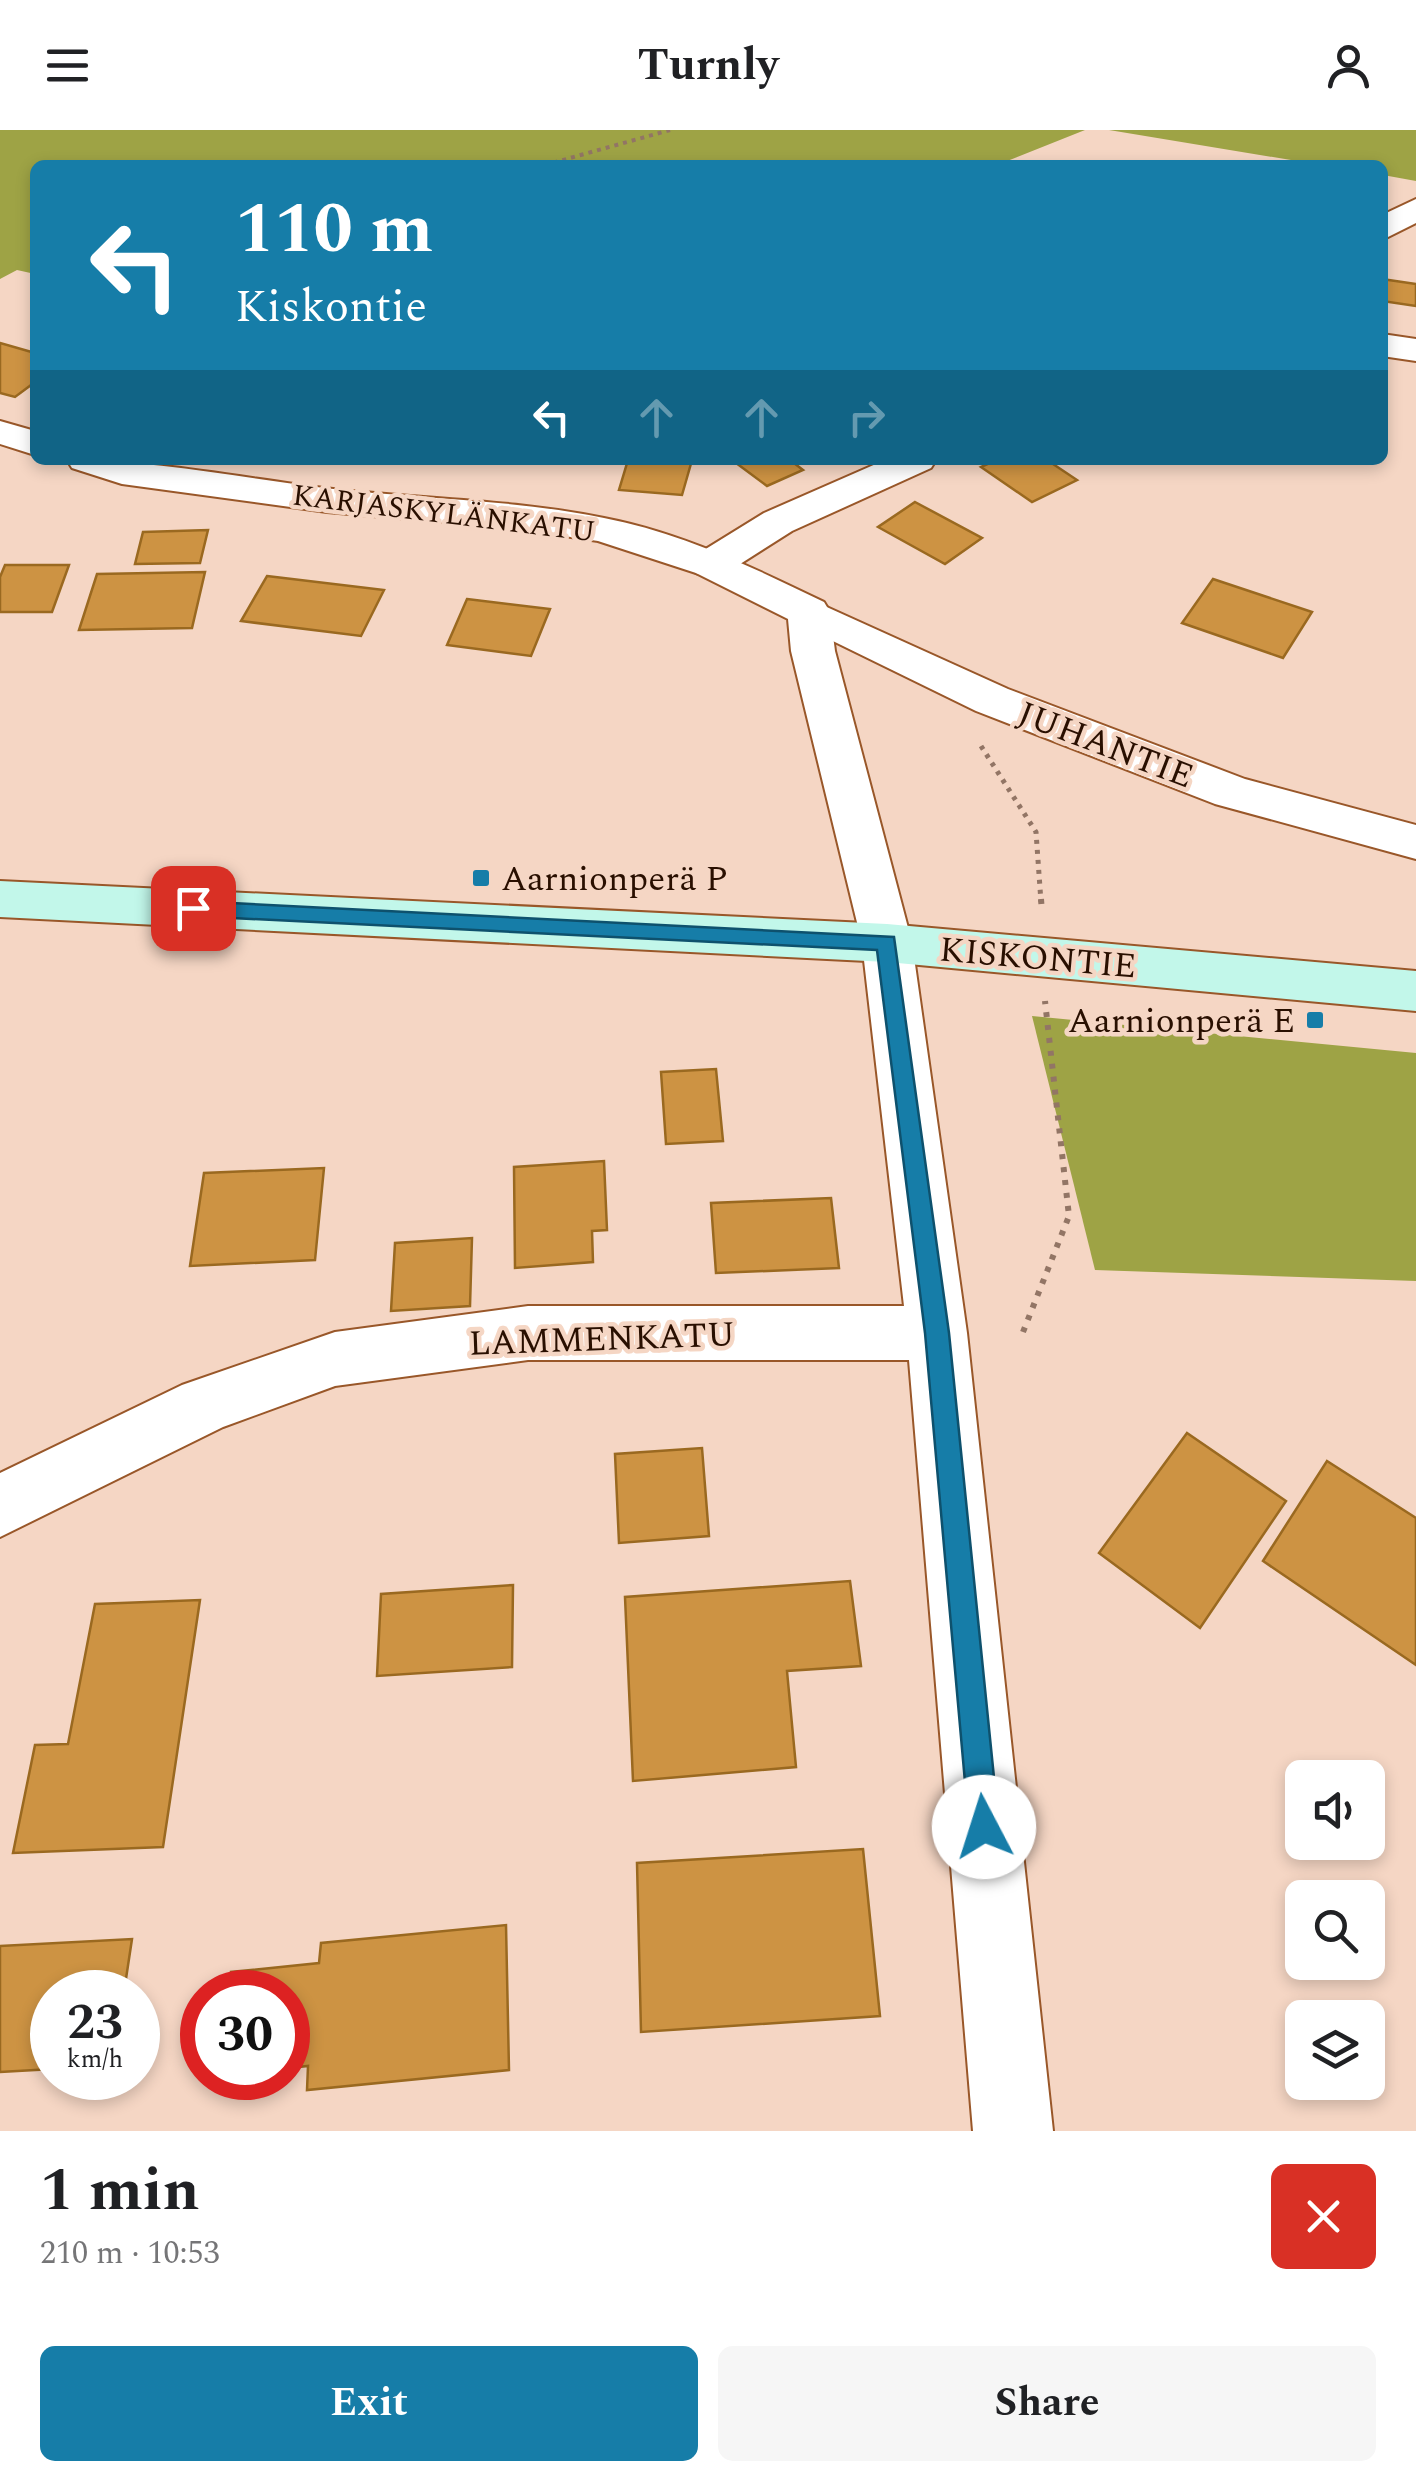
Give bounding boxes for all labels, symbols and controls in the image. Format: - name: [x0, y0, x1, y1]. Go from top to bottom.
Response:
- text: Turnly: [638, 31, 778, 100]
- icon: menu: [40, 38, 95, 93]
- icon: person: [1321, 38, 1376, 93]
- text: 110 m: [235, 177, 433, 283]
- icon: left: [70, 200, 200, 330]
- text: Kiskontie: [235, 273, 427, 342]
- icon: left: [524, 390, 579, 445]
- icon: ahead: [629, 390, 684, 445]
- icon: ahead: [734, 390, 789, 445]
- icon: right: [839, 390, 894, 445]
- street label: KARJASKYLÄNKATU: [290, 473, 598, 555]
- street label: JUHANTIE: [1010, 688, 1201, 803]
- place label: Aarnionperä P: [501, 853, 728, 906]
- pin: [151, 866, 236, 951]
- marker: Aarnionperä P: [470, 867, 492, 889]
- icon: arrive: [166, 881, 221, 936]
- street label: KISKONTIE: [937, 923, 1139, 993]
- place label: Aarnionperä E: [1068, 995, 1295, 1048]
- marker: Aarnionperä E: [1304, 1009, 1326, 1031]
- street label: LAMMENKATU: [468, 1308, 736, 1371]
- map controls: [1285, 1760, 1385, 2100]
- button: sound: [1285, 1760, 1385, 1860]
- position arrow: [932, 1775, 1036, 1879]
- button: search: [1285, 1880, 1385, 1980]
- speed limit sign: 30: [180, 1970, 310, 2100]
- text: 23: [67, 1985, 123, 2061]
- button: layers: [1285, 2000, 1385, 2100]
- text: km/h: [67, 2041, 123, 2079]
- text: 1 min: [40, 2145, 200, 2237]
- button: close: [1271, 2164, 1376, 2269]
- text: 210 m · 10:53: [40, 2229, 220, 2278]
- button: Exit: [40, 2346, 698, 2461]
- button: Share: [718, 2346, 1376, 2461]

